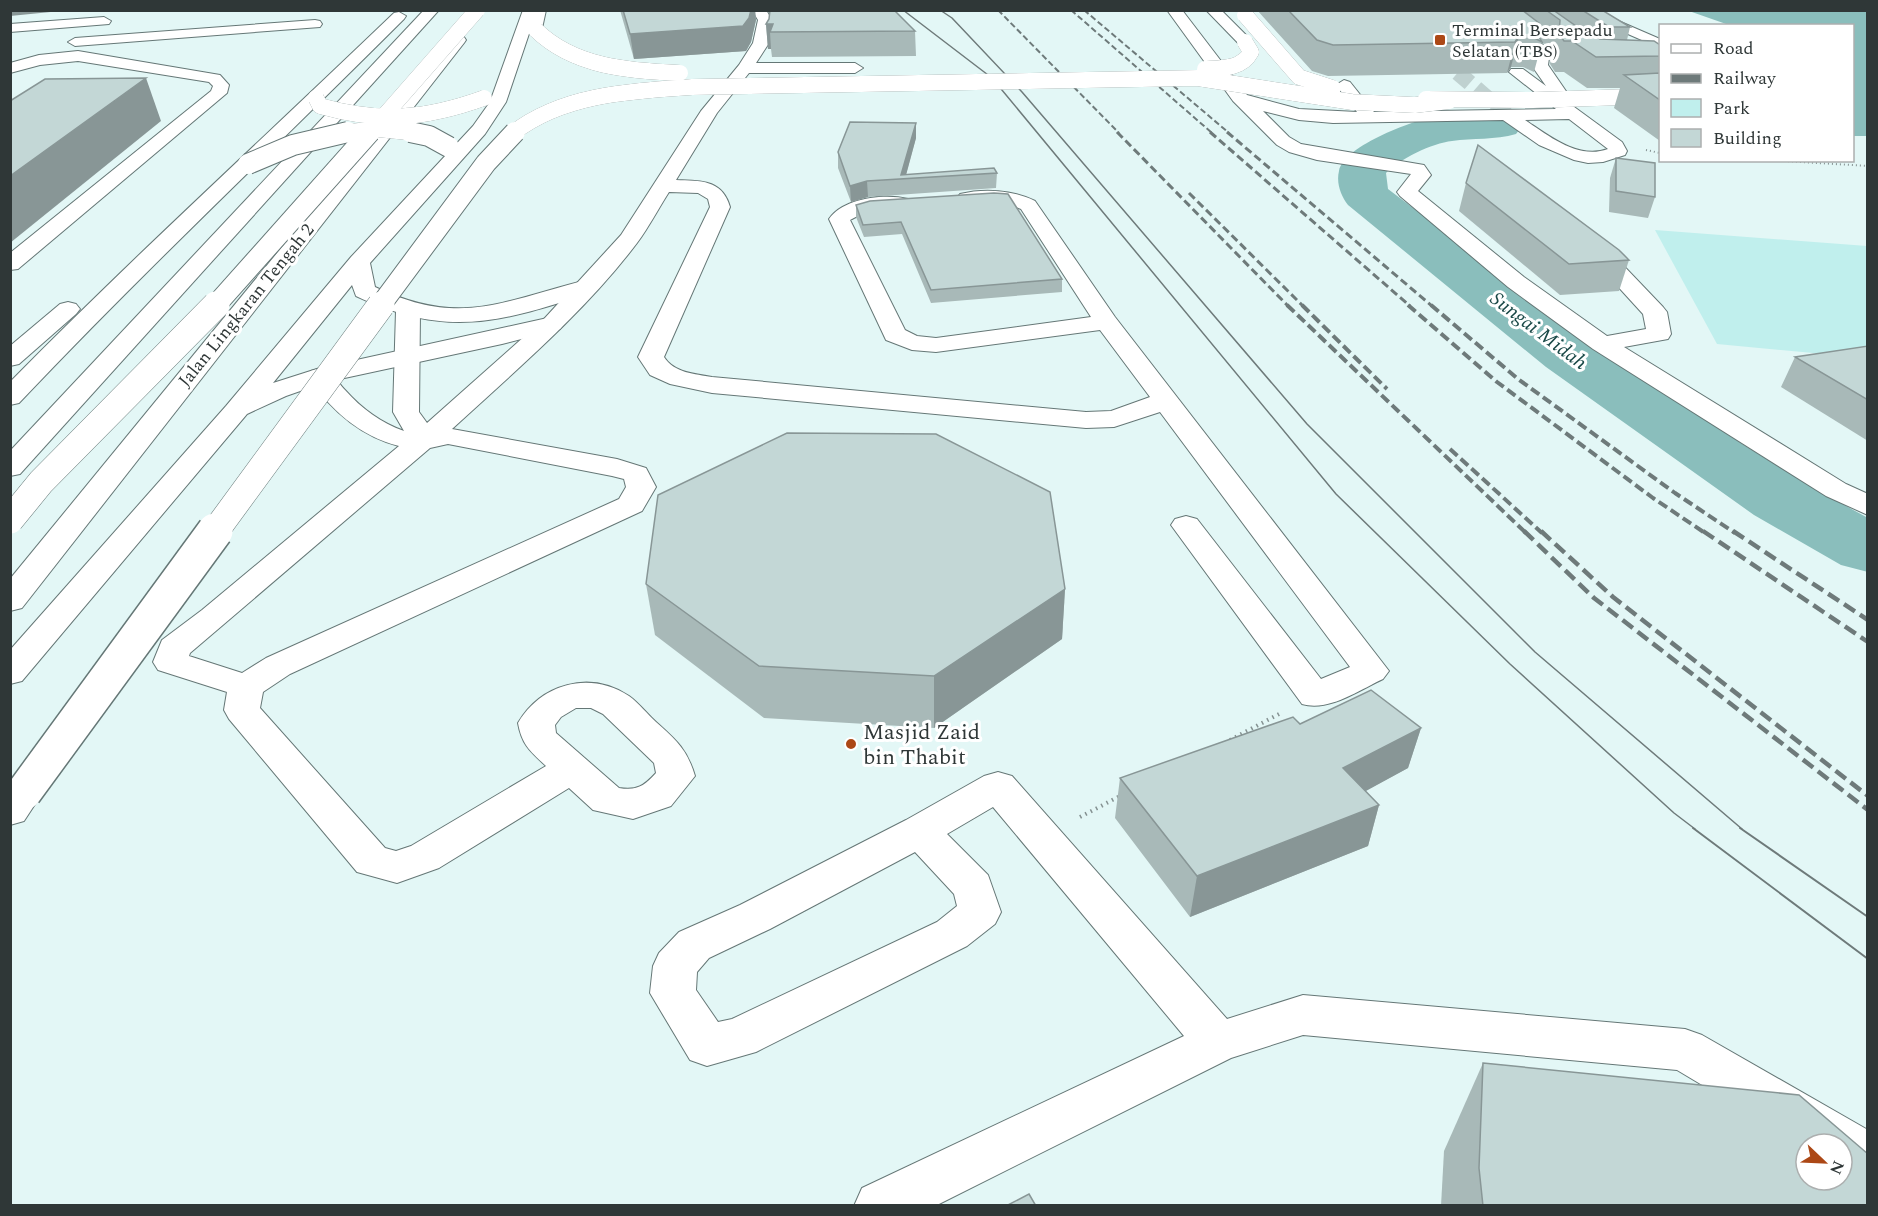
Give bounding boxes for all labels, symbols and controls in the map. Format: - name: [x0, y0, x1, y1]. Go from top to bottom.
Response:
- place label: Terminal Bersepadu Selatan (TBS): [1452, 17, 1613, 65]
- legend: [1659, 24, 1854, 162]
- marker: Terminal Bersepadu Selatan (TBS): [1433, 33, 1447, 47]
- text: Road: [1713, 35, 1754, 62]
- text: Railway: [1713, 65, 1777, 92]
- text: Park: [1713, 95, 1750, 122]
- text: Building: [1713, 125, 1782, 152]
- street label: Jalan Lingkaran Tengah 2: [172, 218, 321, 393]
- water label: Sungai Midah: [1483, 284, 1593, 377]
- place label: Masjid Zaid bin Thabit: [863, 716, 980, 774]
- marker: Masjid Zaid bin Thabit: [844, 737, 858, 751]
- north arrow: [1794, 1132, 1854, 1192]
- text: N: [1823, 1157, 1850, 1178]

